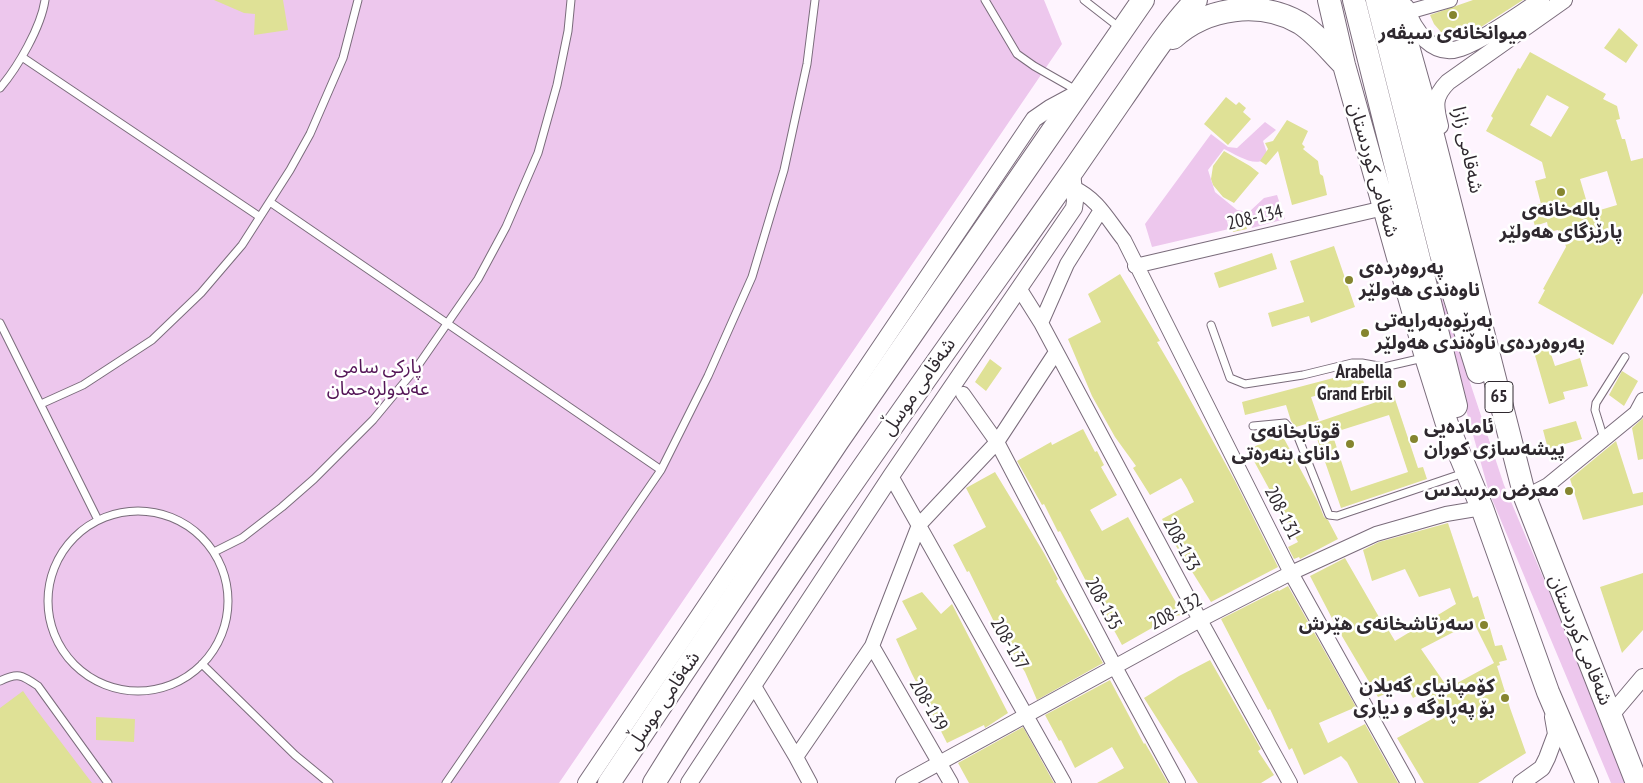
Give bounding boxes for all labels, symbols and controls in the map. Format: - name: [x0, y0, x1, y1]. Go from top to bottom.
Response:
- marker: میوانخانەی سیڤەر: [1447, 9, 1459, 21]
- place label: میوانخانەی سیڤەر: [1379, 23, 1527, 45]
- street label: شەقامی کوردستان: [1343, 100, 1403, 240]
- street label: شەقامی زازا: [1447, 105, 1487, 195]
- marker: بالەخانەی پارێزگای هەولێر: [1555, 186, 1567, 198]
- place label: بالەخانەی پارێزگای هەولێر: [1499, 200, 1623, 244]
- street label: 208-134: [1225, 201, 1285, 235]
- place label: پەروەردەی ناوەندی هەولێر: [1359, 258, 1480, 302]
- marker: پەروەردەی ناوەندی هەولێر: [1343, 274, 1355, 286]
- place label: بەڕێوەبەرایەتی پەروەردەی ناوەندی هەولێر: [1375, 311, 1585, 355]
- marker: بەڕێوەبەرایەتی پەروەردەی ناوەندی هەولێر: [1359, 327, 1371, 339]
- street label: شەقامی موسڵ: [877, 334, 961, 440]
- park label: پارکی سامی عەبدولڕەحمان: [327, 357, 429, 401]
- place label: Arabella Grand Erbil: [1317, 362, 1392, 406]
- marker: Arabella Grand Erbil: [1396, 378, 1408, 390]
- road number: 65: [1485, 382, 1513, 412]
- place label: ئامادەیی پیشەسازی کوران: [1424, 417, 1565, 461]
- place label: قوتابخانەی دانای بنەرەتی: [1232, 422, 1340, 466]
- marker: ئامادەیی پیشەسازی کوران: [1408, 433, 1420, 445]
- marker: قوتابخانەی دانای بنەرەتی: [1344, 438, 1356, 450]
- place label: معرض مرسدس: [1425, 480, 1559, 502]
- street label: 208-131: [1259, 483, 1305, 543]
- marker: معرض مرسدس: [1563, 485, 1575, 497]
- street label: 208-133: [1158, 515, 1204, 575]
- street label: شەقامی کوردستان: [1543, 571, 1617, 709]
- street label: 208-135: [1080, 574, 1126, 634]
- street label: 208-132: [1146, 589, 1206, 635]
- street label: 208-137: [985, 614, 1033, 674]
- place label: سەرتاشخانەی هێرش: [1299, 614, 1474, 636]
- marker: سەرتاشخانەی هێرش: [1478, 619, 1490, 631]
- street label: شەقامی موسڵ: [623, 647, 705, 755]
- street label: 208-139: [904, 675, 952, 735]
- place label: کۆمپانیای گەیلان بۆ پەڕاوگە و دیاری: [1353, 676, 1495, 720]
- marker: کۆمپانیای گەیلان بۆ پەڕاوگە و دیاری: [1499, 692, 1511, 704]

